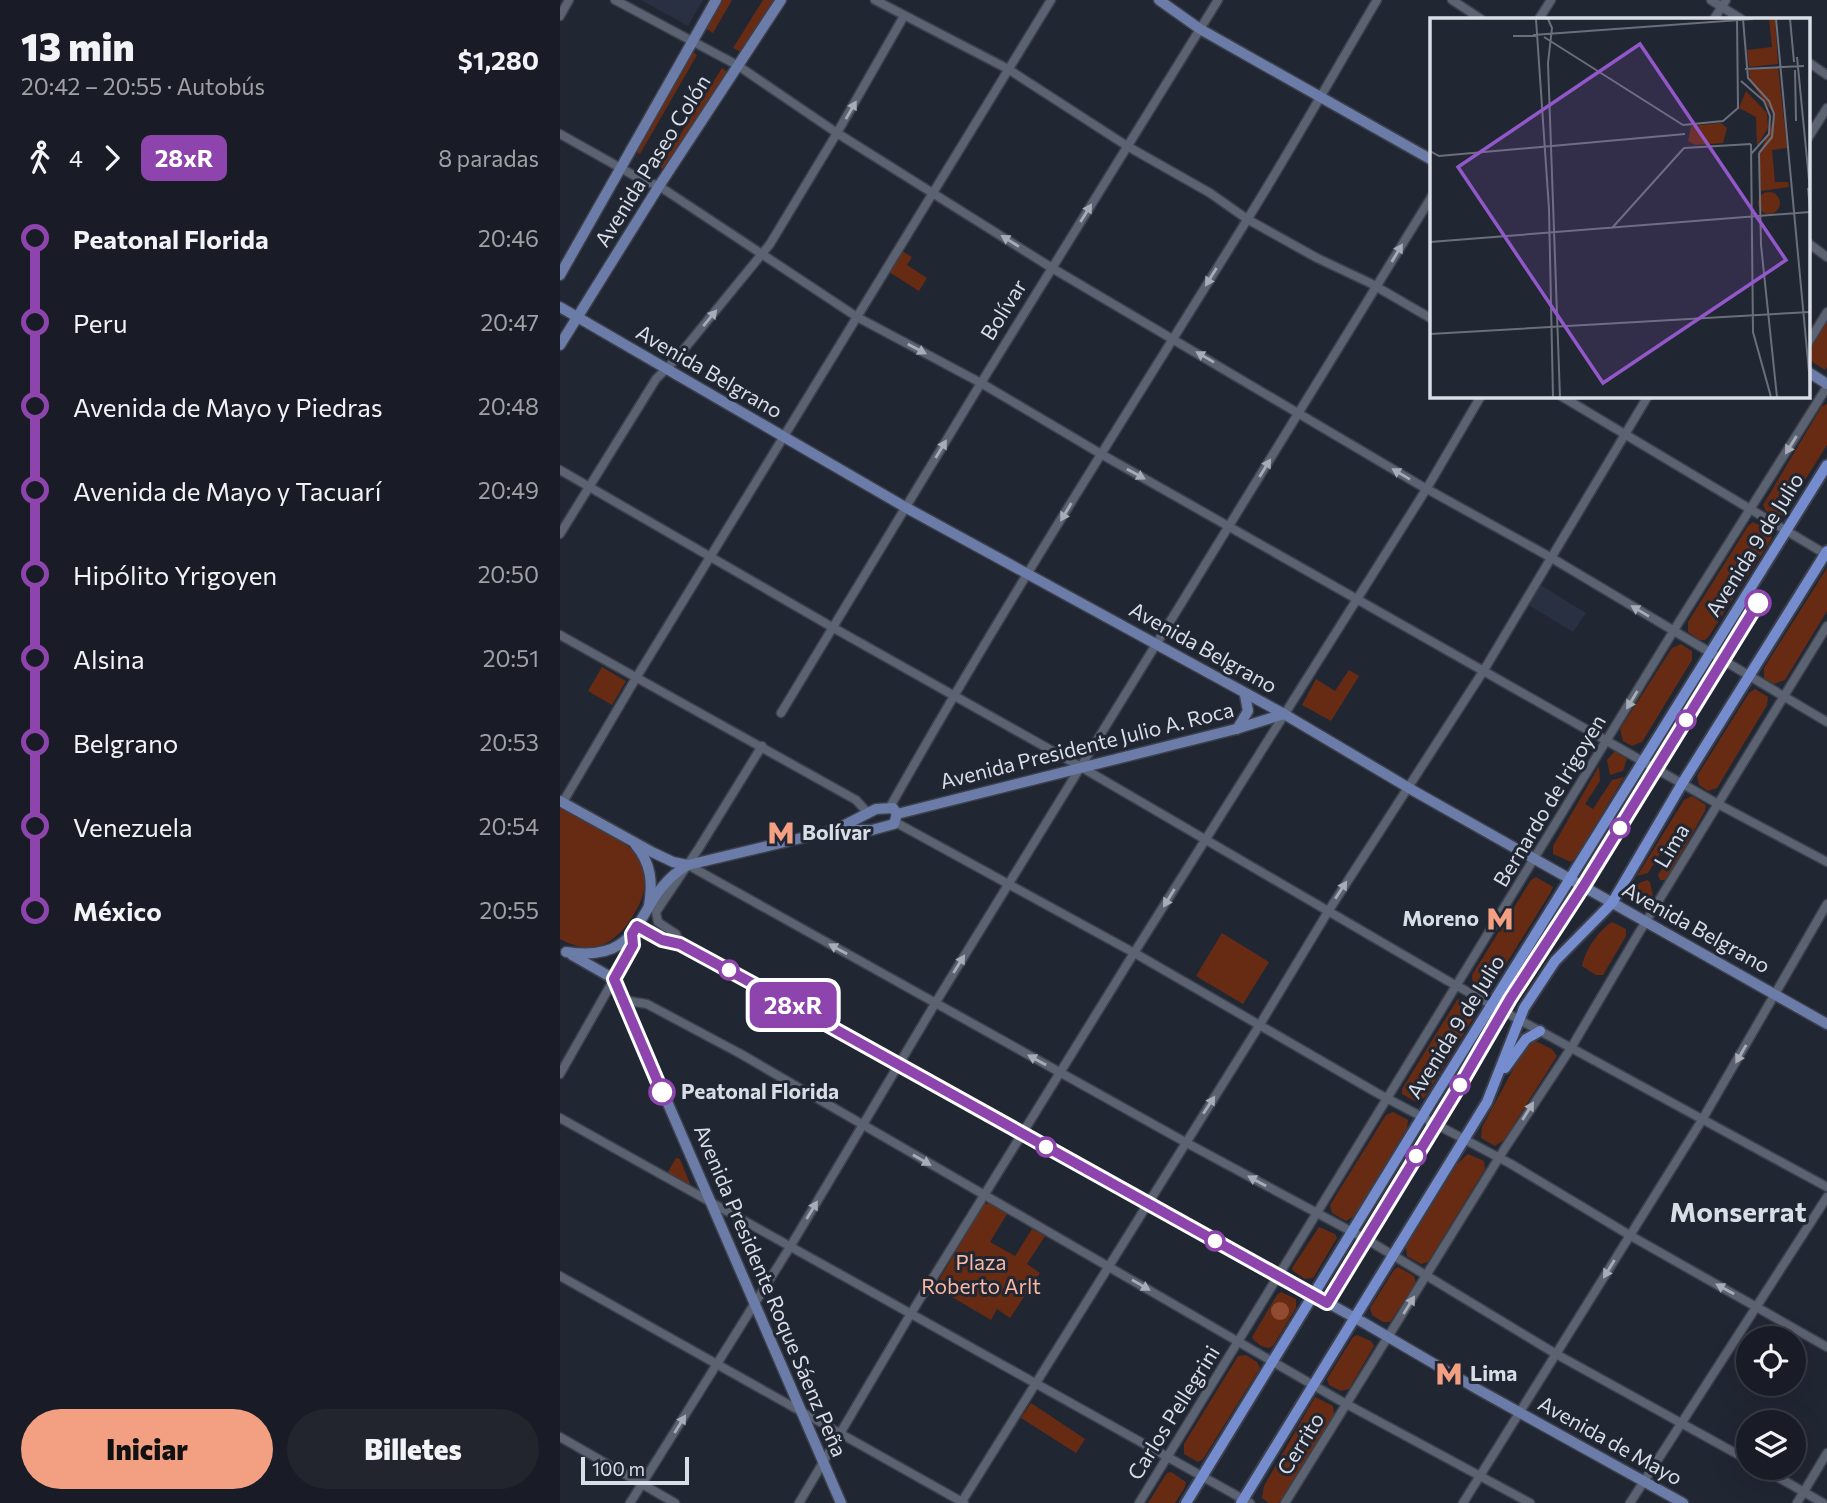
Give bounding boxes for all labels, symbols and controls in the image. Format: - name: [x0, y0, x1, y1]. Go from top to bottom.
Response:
- inset map: [1430, 18, 1810, 397]
- text: 13 min: [21, 22, 135, 69]
- text: $1,280: [458, 44, 539, 75]
- street label: Avenida Paseo Colón: [589, 70, 715, 251]
- text: 20:42 – 20:55 · Autobús: [21, 72, 265, 100]
- one-way arrow: [845, 100, 857, 119]
- icon: walk: [21, 139, 59, 177]
- icon: forward: [93, 139, 131, 177]
- text: 28xR: [155, 143, 213, 172]
- text: 4: [69, 144, 83, 172]
- text: 8 paradas: [438, 144, 539, 172]
- one-way arrow: [1079, 204, 1092, 223]
- text: Peatonal Florida: [73, 223, 269, 254]
- text: 20:46: [478, 224, 539, 252]
- one-way arrow: [1000, 235, 1019, 248]
- one-way arrow: [1390, 244, 1403, 263]
- one-way arrow: [1204, 267, 1217, 287]
- street label: Bolívar: [974, 274, 1031, 344]
- text: Peru: [73, 307, 128, 338]
- text: 20:47: [480, 308, 539, 336]
- one-way arrow: [702, 309, 717, 326]
- street label: Avenida Belgrano: [632, 319, 787, 423]
- one-way arrow: [908, 343, 927, 355]
- one-way arrow: [1196, 351, 1215, 364]
- text: Avenida de Mayo y Piedras: [73, 391, 383, 422]
- text: 20:48: [478, 392, 539, 420]
- one-way arrow: [1785, 436, 1798, 455]
- one-way arrow: [934, 439, 947, 459]
- one-way arrow: [1258, 458, 1271, 478]
- one-way arrow: [1391, 467, 1410, 480]
- one-way arrow: [1127, 468, 1146, 480]
- street label: Avenida 9 de Julio: [1699, 468, 1808, 621]
- text: Avenida de Mayo y Tacuarí: [73, 475, 381, 506]
- text: 20:49: [478, 476, 539, 504]
- one-way arrow: [1059, 503, 1072, 522]
- text: Hipólito Yrigoyen: [73, 559, 277, 590]
- text: 20:50: [478, 560, 539, 588]
- unlabelled marker: [1745, 590, 1771, 616]
- street label: Avenida Belgrano: [1126, 596, 1282, 698]
- one-way arrow: [1631, 605, 1650, 618]
- text: Alsina: [73, 643, 145, 674]
- text: 20:51: [483, 644, 539, 672]
- one-way arrow: [1625, 691, 1638, 710]
- street label: Avenida Presidente Julio A. Roca: [937, 696, 1236, 793]
- street label: Bernardo de Irigoyen: [1487, 710, 1610, 891]
- unlabelled marker: [1676, 710, 1696, 730]
- text: Belgrano: [73, 727, 178, 758]
- text: 20:53: [480, 728, 539, 756]
- text: Venezuela: [73, 811, 193, 842]
- text: 20:54: [479, 812, 539, 840]
- metro station icon: Bolívar: [766, 818, 796, 848]
- unlabelled marker: [1610, 818, 1630, 838]
- place label: Bolívar: [802, 819, 871, 844]
- street label: Lima: [1648, 819, 1693, 872]
- street label: Avenida Belgrano: [1619, 876, 1775, 978]
- one-way arrow: [1335, 881, 1348, 900]
- one-way arrow: [1162, 888, 1175, 907]
- text: México: [73, 895, 162, 926]
- text: 20:55: [479, 896, 539, 924]
- metro station icon: Moreno: [1485, 904, 1515, 934]
- place label: Moreno: [1402, 905, 1479, 930]
- one-way arrow: [828, 943, 848, 955]
- street label: Avenida 9 de Julio: [1400, 950, 1509, 1103]
- one-way arrow: [953, 955, 965, 974]
- unlabelled marker: [719, 960, 739, 980]
- line badge: 28xR: [744, 982, 842, 1028]
- text: 28xR: [764, 990, 822, 1019]
- one-way arrow: [1734, 1045, 1747, 1064]
- one-way arrow: [1027, 1054, 1047, 1066]
- unlabelled marker: [1450, 1075, 1470, 1095]
- place label: Peatonal Florida: [681, 1078, 839, 1103]
- marker: Peatonal Florida: [649, 1079, 675, 1105]
- one-way arrow: [1202, 1095, 1215, 1114]
- one-way arrow: [1522, 1102, 1535, 1121]
- street label: Avenida Presidente Roque Sáenz Peña: [690, 1121, 853, 1460]
- unlabelled marker: [1036, 1137, 1056, 1157]
- unlabelled marker: [1406, 1146, 1426, 1166]
- one-way arrow: [913, 1154, 932, 1166]
- one-way arrow: [1247, 1176, 1267, 1188]
- district label: Monserrat: [1670, 1194, 1807, 1228]
- one-way arrow: [806, 1201, 819, 1220]
- unlabelled marker: [1205, 1231, 1225, 1251]
- park label: Plaza Roberto Arlt: [921, 1249, 1041, 1298]
- one-way arrow: [1603, 1260, 1616, 1279]
- one-way arrow: [1132, 1278, 1151, 1291]
- one-way arrow: [1715, 1283, 1735, 1295]
- one-way arrow: [1403, 1295, 1416, 1315]
- map controls: [1736, 1326, 1806, 1480]
- button: locate: [1736, 1326, 1806, 1396]
- street label: Carlos Pellegrini: [1122, 1341, 1224, 1484]
- metro station icon: Lima: [1434, 1359, 1464, 1389]
- place label: Lima: [1470, 1360, 1517, 1385]
- street label: Avenida de Mayo: [1534, 1390, 1687, 1490]
- street label: Cerrito: [1271, 1407, 1329, 1479]
- button: Iniciar: [21, 1409, 273, 1489]
- button: Billetes: [287, 1409, 539, 1489]
- button: layers: [1736, 1410, 1806, 1480]
- one-way arrow: [673, 1415, 686, 1434]
- scale bar: [581, 1454, 690, 1486]
- text: 100 m: [592, 1457, 645, 1480]

